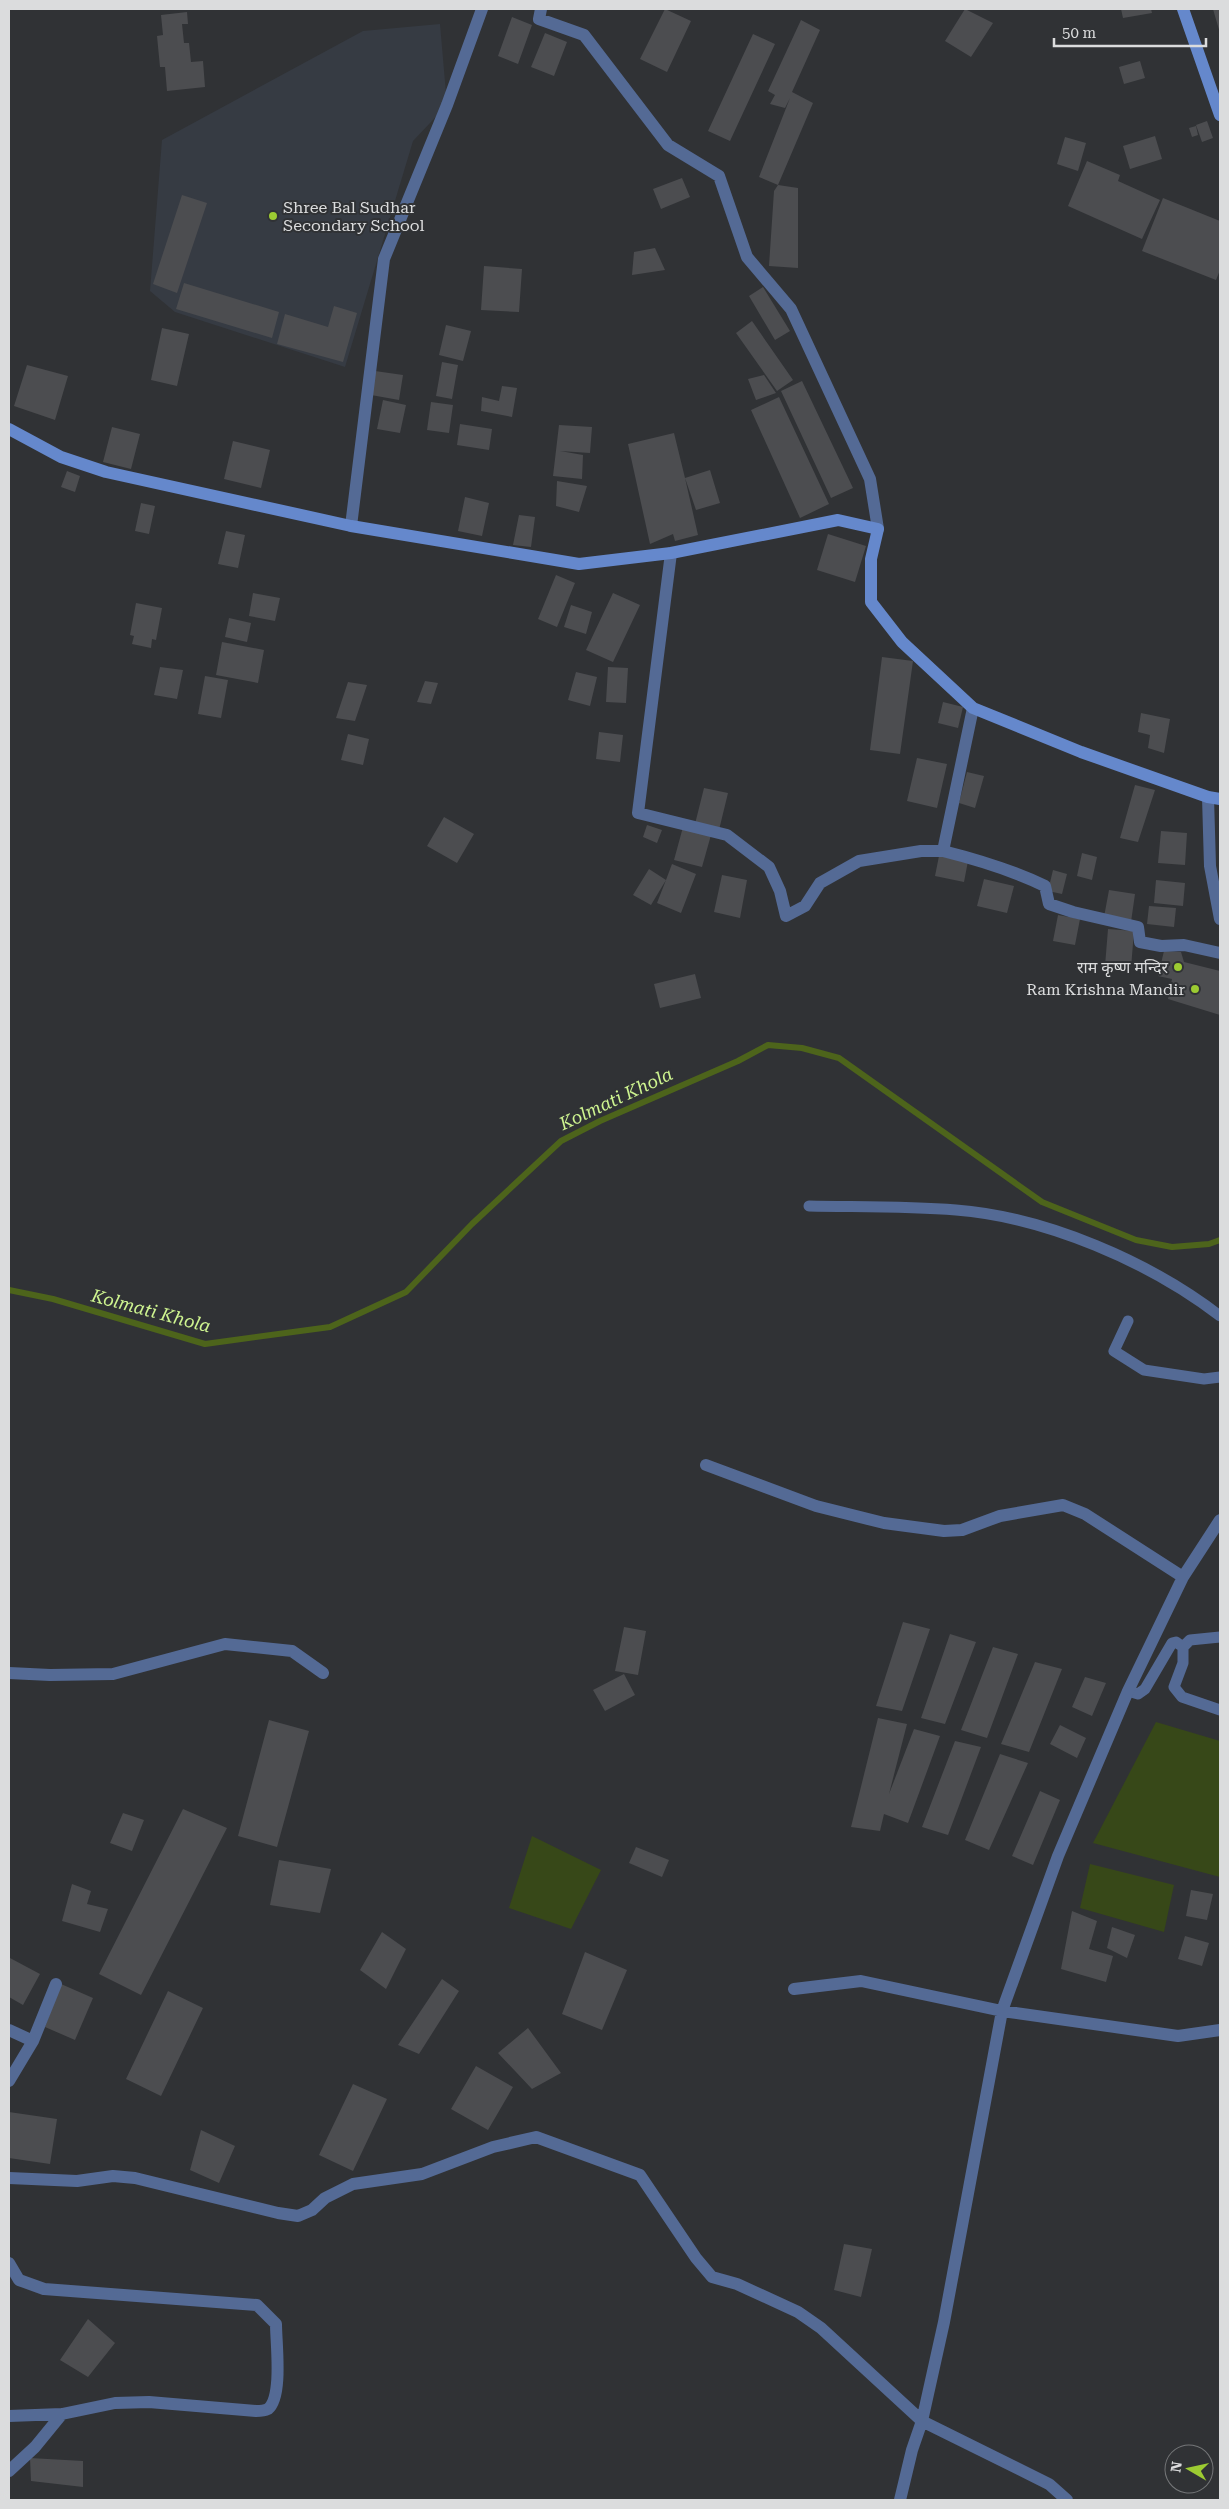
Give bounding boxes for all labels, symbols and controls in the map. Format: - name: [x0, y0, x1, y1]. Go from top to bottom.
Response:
- scale bar: [1054, 15, 1206, 47]
- text: 50 m: [1062, 24, 1097, 42]
- place label: Shree Bal Sudhar Secondary School: [283, 198, 425, 235]
- marker: Shree Bal Sudhar Secondary School: [267, 210, 279, 222]
- place label: राम कृष्ण मन्दिर: [1077, 958, 1168, 978]
- marker: राम कृष्ण मन्दिर: [1172, 961, 1184, 973]
- place label: Ram Krishna Mandir: [1026, 980, 1185, 999]
- marker: Ram Krishna Mandir: [1189, 983, 1201, 995]
- water label: Kolmati Khola: [555, 1063, 676, 1134]
- water label: Kolmati Khola: [88, 1284, 213, 1337]
- north arrow: [1164, 2444, 1214, 2494]
- text: N: [1167, 2460, 1185, 2474]

